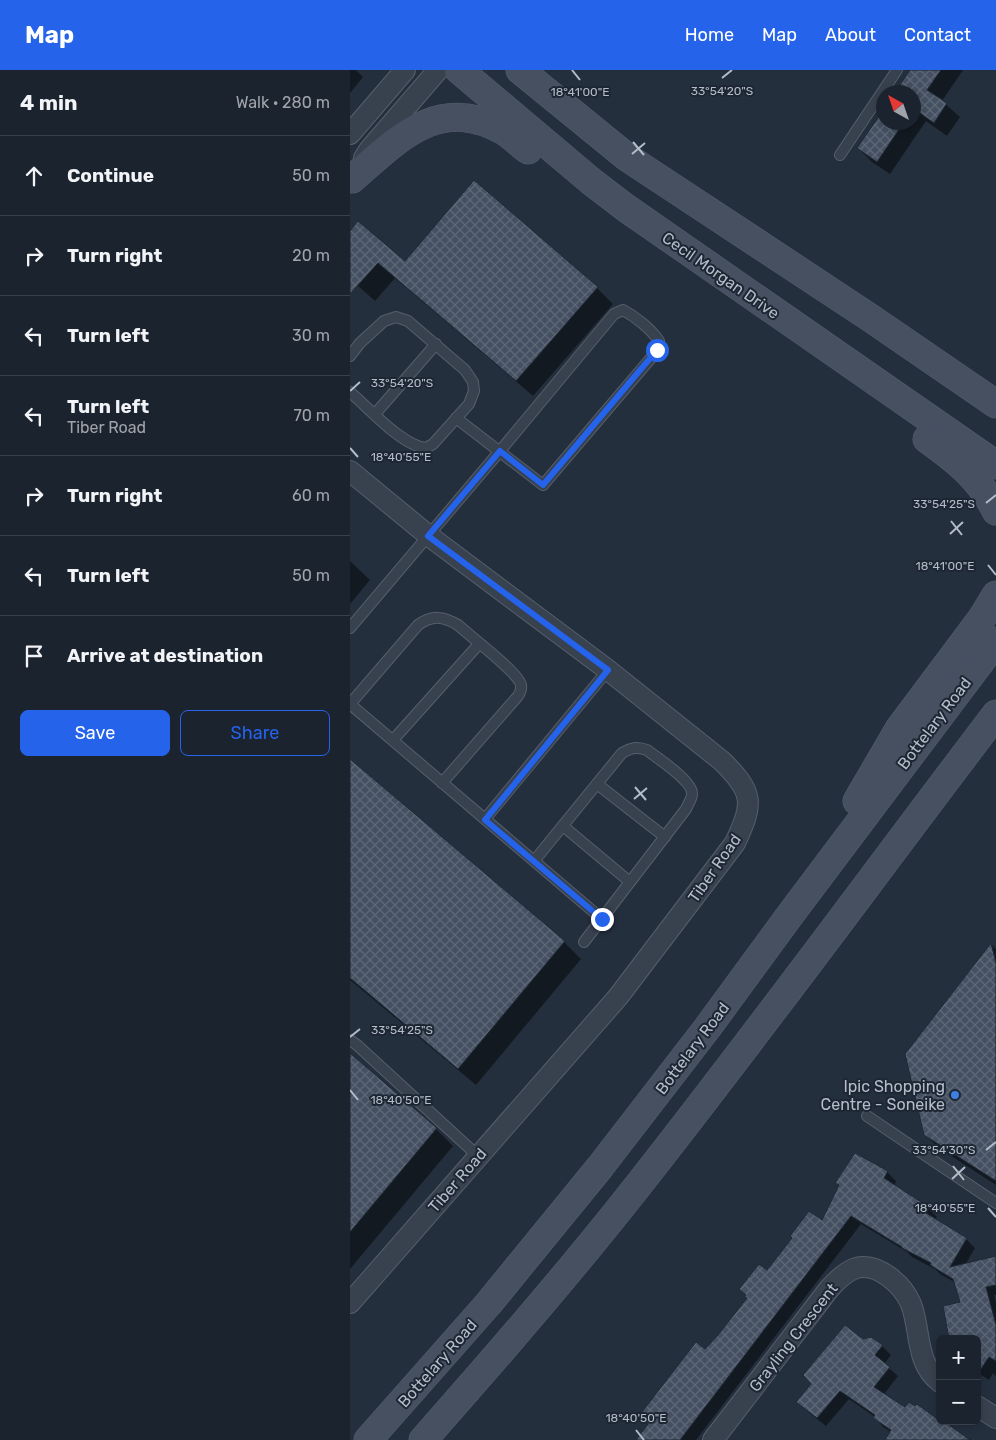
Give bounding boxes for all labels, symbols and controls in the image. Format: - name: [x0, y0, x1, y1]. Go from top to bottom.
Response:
- text: Map: [25, 21, 74, 49]
- text: Home: [685, 24, 734, 46]
- text: Map: [762, 24, 797, 46]
- text: About: [825, 24, 876, 46]
- text: Contact: [904, 24, 971, 46]
- text: 33°54'20"S: [691, 84, 753, 98]
- text: 18°41'00"E: [551, 85, 609, 99]
- north arrow: [876, 85, 921, 130]
- text: 4 min: [20, 90, 78, 115]
- text: Walk · 280 m: [236, 93, 330, 112]
- icon: ahead: [20, 162, 48, 190]
- text: Continue: [67, 164, 154, 187]
- text: 50 m: [292, 166, 330, 185]
- street label: Cecil Morgan Drive: [659, 228, 783, 323]
- icon: right: [20, 242, 48, 270]
- text: Turn right: [67, 244, 162, 267]
- text: 20 m: [292, 246, 330, 265]
- icon: left: [20, 322, 48, 350]
- text: Turn left: [67, 324, 149, 347]
- text: 30 m: [292, 326, 330, 345]
- route start: [646, 339, 669, 362]
- text: 33°54'20"S: [371, 376, 433, 390]
- text: Turn left: [67, 395, 149, 418]
- icon: left: [20, 402, 48, 430]
- text: 70 m: [293, 406, 330, 425]
- text: Tiber Road: [67, 418, 146, 437]
- text: 18°40'55"E: [371, 450, 431, 464]
- icon: right: [20, 482, 48, 510]
- text: Turn right: [67, 484, 162, 507]
- text: 60 m: [292, 486, 330, 505]
- text: 33°54'25"S: [913, 497, 975, 511]
- text: 18°41'00"E: [916, 559, 974, 573]
- icon: left: [20, 562, 48, 590]
- text: Turn left: [67, 564, 149, 587]
- text: 50 m: [292, 566, 330, 585]
- icon: arrive: [20, 642, 48, 670]
- text: Arrive at destination: [67, 644, 263, 667]
- street label: Bottelary Road: [894, 674, 975, 773]
- button: Save: [20, 710, 170, 756]
- button: Share: [180, 710, 330, 756]
- street label: Tiber Road: [684, 830, 745, 906]
- route end: [591, 908, 614, 931]
- street label: Bottelary Road: [652, 999, 733, 1098]
- text: 33°54'25"S: [371, 1023, 433, 1037]
- place label: Ipic Shopping Centre - Soneike: [821, 1077, 945, 1114]
- marker: Ipic Shopping Centre - Soneike: [949, 1089, 961, 1101]
- text: 18°40'50"E: [370, 1093, 432, 1107]
- text: 33°54'30"S: [913, 1143, 975, 1157]
- street label: Tiber Road: [424, 1144, 491, 1216]
- text: 18°40'55"E: [915, 1201, 975, 1215]
- street label: Grayling Crescent: [745, 1279, 842, 1395]
- street label: Bottelary Road: [394, 1315, 481, 1411]
- map controls: [936, 1335, 981, 1425]
- button: +: [936, 1335, 981, 1380]
- button: −: [936, 1380, 981, 1425]
- text: 18°40'50"E: [605, 1411, 667, 1425]

